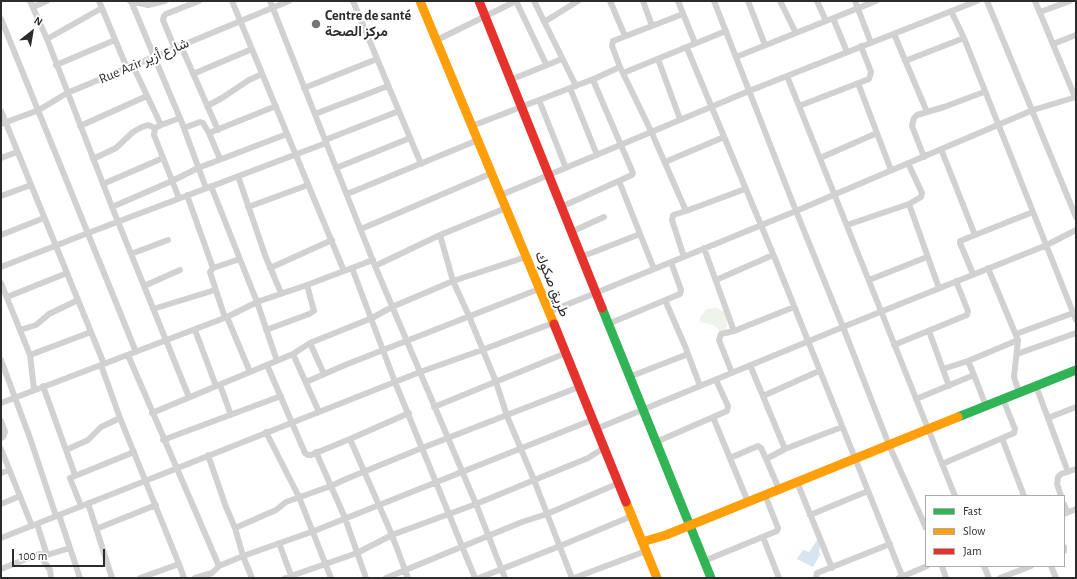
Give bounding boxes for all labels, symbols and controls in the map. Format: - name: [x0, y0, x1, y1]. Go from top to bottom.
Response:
- place label: Centre de santé مركز الصحة: [325, 8, 411, 40]
- north arrow: [12, 12, 52, 52]
- text: N: [32, 15, 45, 28]
- marker: Centre de santé مركز الصحة: [310, 18, 322, 30]
- street label: Rue Azir شارع أزير: [96, 34, 192, 88]
- street label: طريق صكوك: [531, 249, 573, 319]
- legend: [925, 495, 1065, 567]
- text: Fast: [963, 505, 982, 517]
- text: Slow: [963, 525, 985, 537]
- scale bar: [14, 541, 107, 567]
- text: Jam: [963, 545, 982, 557]
- text: 100 m: [19, 550, 47, 562]

